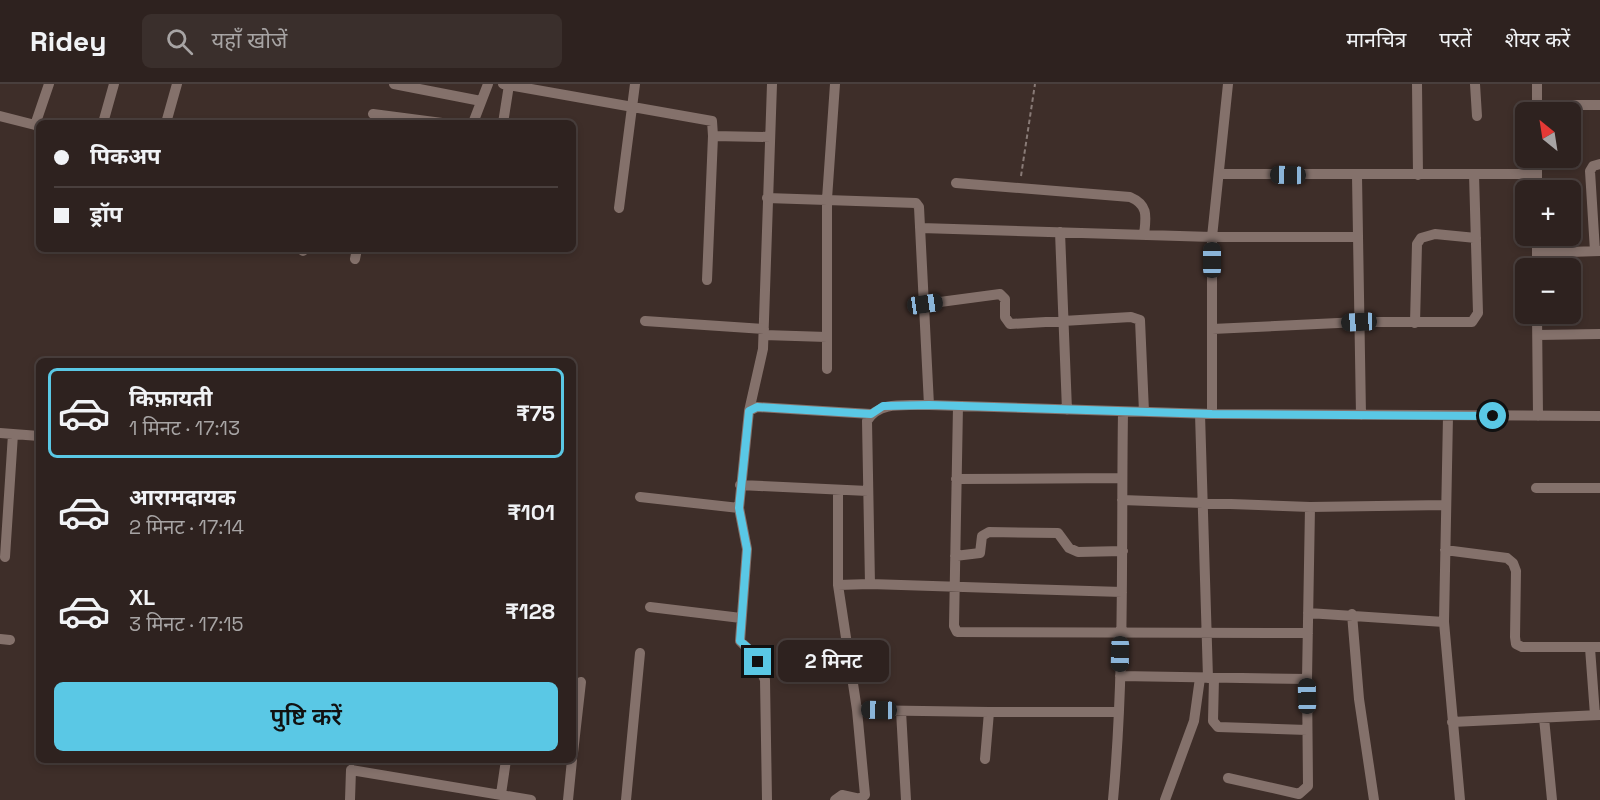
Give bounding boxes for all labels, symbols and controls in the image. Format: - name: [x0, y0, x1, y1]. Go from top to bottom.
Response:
- search box: [142, 14, 562, 68]
- text: Ridey: [30, 23, 106, 59]
- icon: search: [163, 25, 196, 58]
- text: यहाँ खोजें: [211, 26, 287, 54]
- text: मानचित्र: [1346, 26, 1406, 53]
- text: परतें: [1439, 26, 1472, 53]
- text: शेयर करें: [1505, 26, 1570, 53]
- north arrow: [1515, 102, 1581, 168]
- map controls: [1515, 102, 1581, 324]
- text: पिकअप: [90, 142, 161, 170]
- car: [1270, 166, 1306, 184]
- button: +: [1515, 180, 1581, 246]
- text: ड्रॉप: [90, 200, 123, 228]
- car: [1203, 242, 1221, 278]
- button: −: [1515, 258, 1581, 324]
- car: [906, 293, 944, 315]
- car: [1341, 312, 1377, 332]
- text: किफ़ायती: [129, 384, 213, 412]
- icon: car: [57, 386, 111, 440]
- text: ₹75: [516, 399, 555, 427]
- route start: [1479, 402, 1506, 429]
- text: 1 मिनट · 17:13: [129, 415, 240, 441]
- text: आरामदायक: [129, 483, 236, 511]
- icon: car: [57, 485, 111, 539]
- text: ₹101: [507, 498, 555, 526]
- text: 2 मिनट · 17:14: [129, 514, 244, 540]
- text: XL: [129, 583, 155, 611]
- icon: car: [57, 584, 111, 638]
- text: ₹128: [505, 597, 555, 625]
- text: 3 मिनट · 17:15: [129, 611, 244, 637]
- car: [1111, 636, 1129, 672]
- callout: 2 मिनट: [779, 641, 890, 683]
- route end: [744, 648, 771, 675]
- text: 2 मिनट: [805, 648, 862, 674]
- car: [1298, 678, 1316, 714]
- button: पुष्टि करें: [54, 682, 558, 751]
- car: [861, 701, 897, 719]

